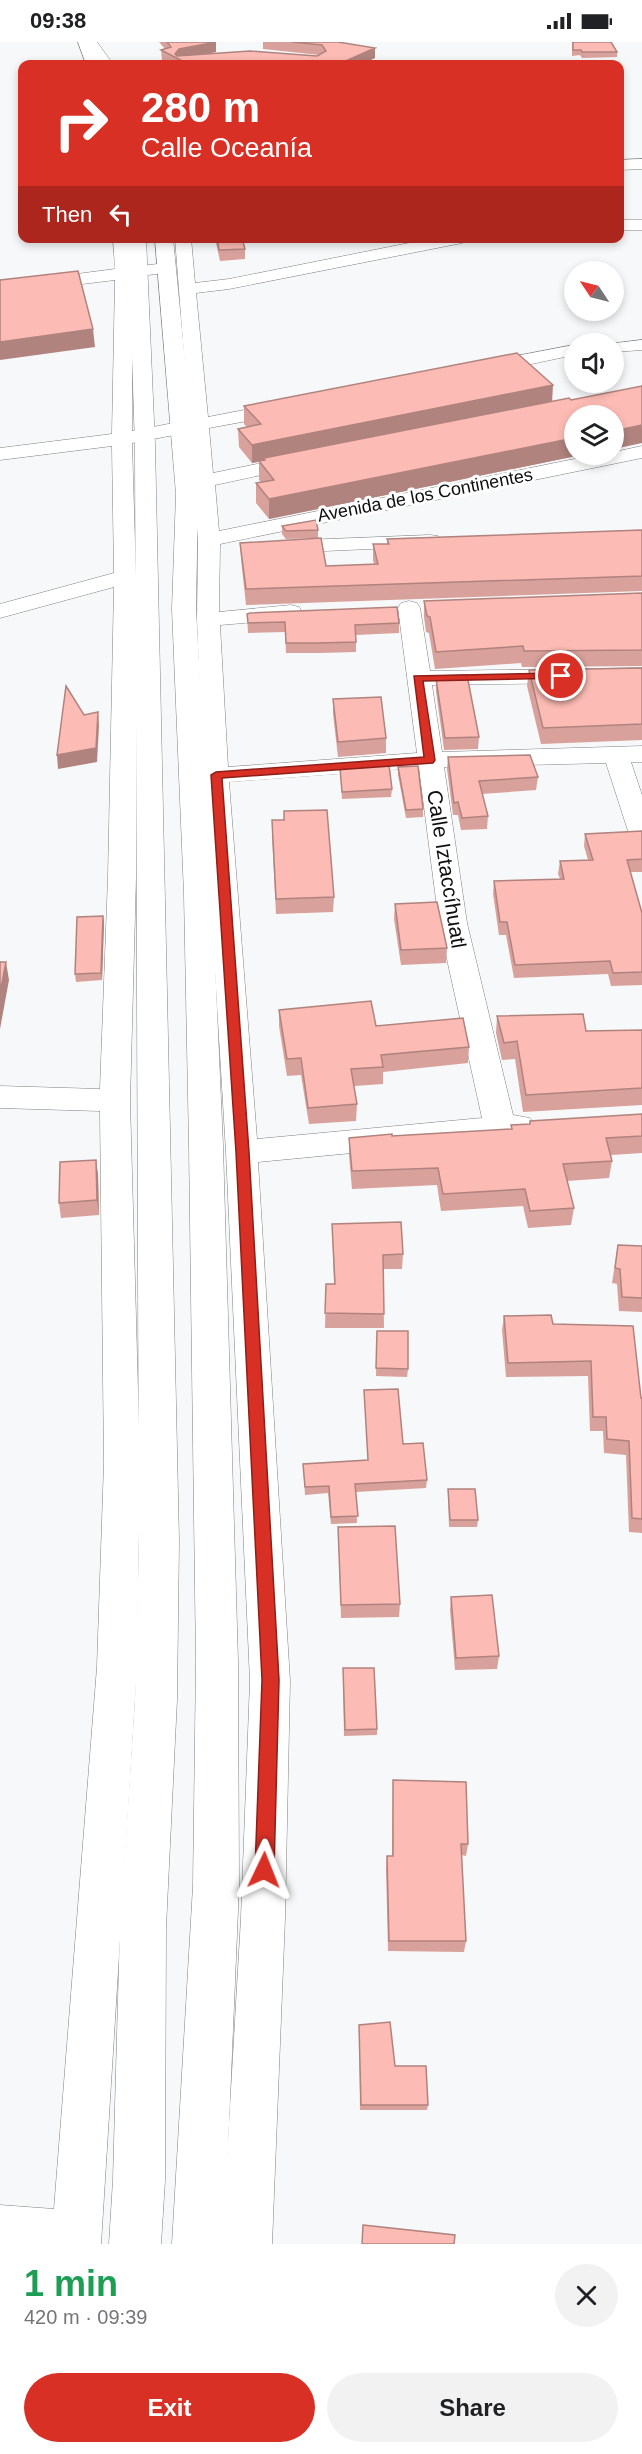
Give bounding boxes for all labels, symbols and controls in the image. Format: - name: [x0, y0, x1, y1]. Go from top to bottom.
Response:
- text: 09:38: [30, 8, 86, 33]
- icon: right: [42, 84, 120, 162]
- text: 280 m: [141, 84, 260, 131]
- text: Calle Oceanía: [141, 133, 312, 163]
- icon: left: [104, 198, 137, 231]
- text: Then: [42, 202, 92, 227]
- north arrow: [564, 261, 624, 321]
- map controls: [564, 261, 624, 465]
- button: sound: [564, 333, 624, 393]
- button: layers: [564, 405, 624, 465]
- street label: Avenida de los Continentes: [316, 464, 534, 526]
- pin: [535, 650, 586, 701]
- icon: arrive: [544, 659, 577, 692]
- street label: Calle Iztaccíhuatl: [423, 788, 471, 950]
- position arrow: [232, 1838, 296, 1902]
- text: 1 min: [24, 2263, 118, 2304]
- button: close: [555, 2264, 618, 2327]
- text: 420 m · 09:39: [24, 2306, 147, 2328]
- button: Exit: [24, 2373, 315, 2442]
- button: Share: [327, 2373, 618, 2442]

